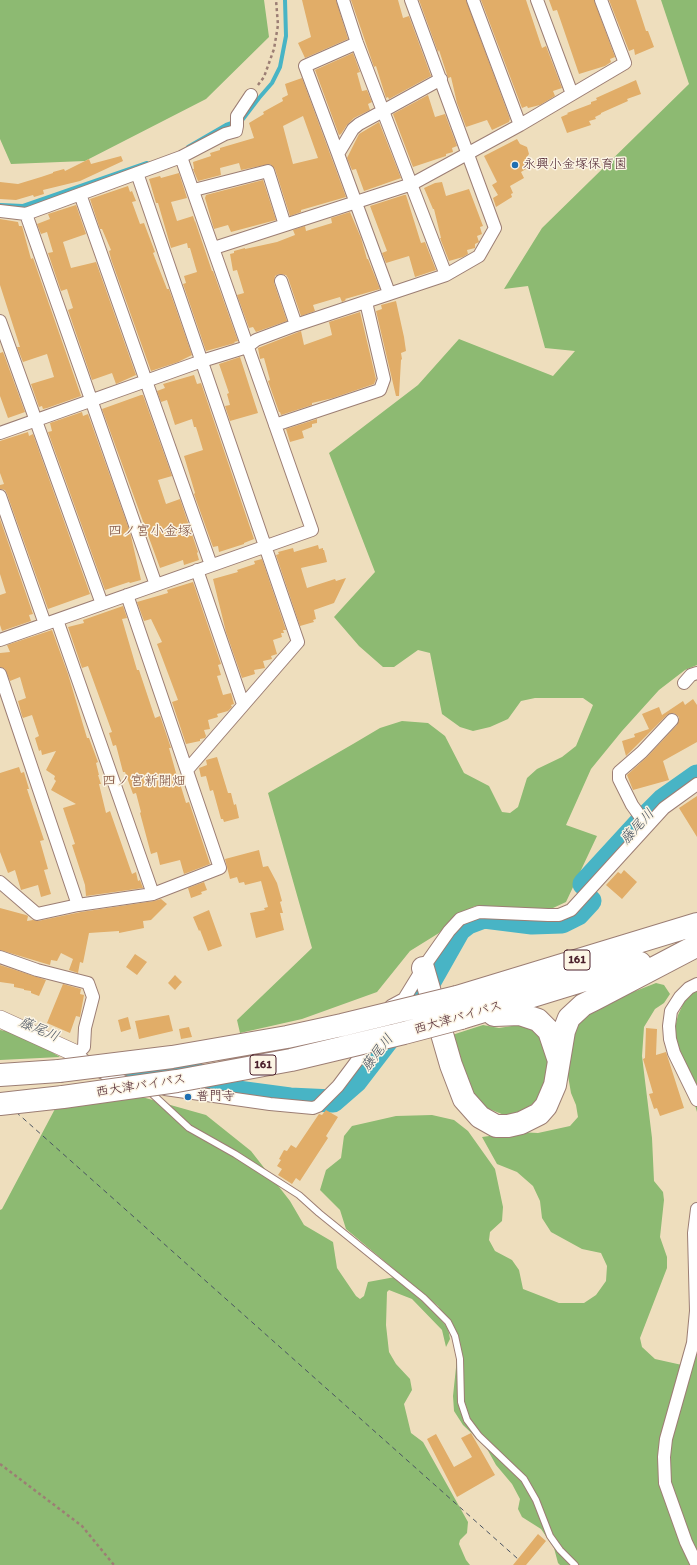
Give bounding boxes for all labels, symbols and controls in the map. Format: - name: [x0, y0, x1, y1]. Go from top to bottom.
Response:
- place label: 永興小金塚保育園: [523, 157, 627, 173]
- marker: 永興小金塚保育園: [510, 160, 520, 170]
- district label: 四ノ宮小金塚: [108, 523, 192, 539]
- district label: 四ノ宮新開畑: [102, 773, 186, 789]
- water label: 藤尾川: [618, 806, 658, 848]
- road number: 161: [564, 950, 590, 970]
- street label: 西大津バイパス: [412, 998, 504, 1038]
- water label: 藤尾川: [16, 1014, 62, 1046]
- water label: 藤尾川: [358, 1031, 398, 1075]
- road number: 161: [250, 1055, 276, 1075]
- street label: 西大津バイパス: [95, 1071, 187, 1101]
- place label: 普門寺: [196, 1089, 235, 1105]
- marker: 普門寺: [183, 1092, 193, 1102]

